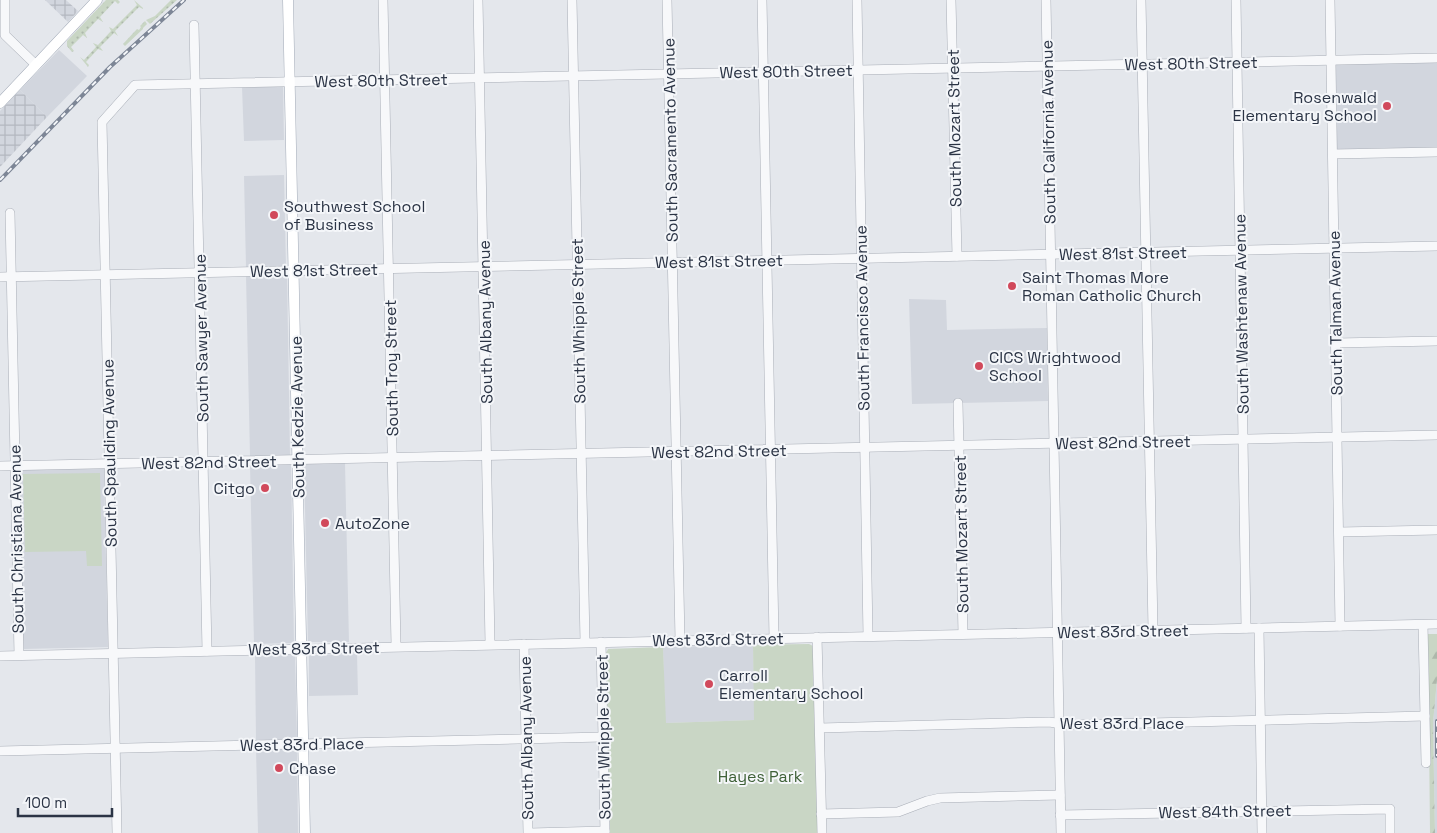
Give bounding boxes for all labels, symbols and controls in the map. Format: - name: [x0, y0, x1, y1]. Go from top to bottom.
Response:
- street label: South Sacramento Avenue: [658, 38, 683, 242]
- street label: South California Avenue: [1036, 40, 1061, 224]
- street label: South Mozart Street: [943, 49, 966, 207]
- street label: West 80th Street: [1124, 52, 1258, 75]
- street label: West 80th Street: [719, 60, 853, 83]
- street label: West 80th Street: [314, 69, 448, 92]
- place label: Rosenwald Elementary School: [1232, 87, 1377, 126]
- marker: Rosenwald Elementary School: [1381, 100, 1393, 112]
- place label: Southwest School of Business: [284, 196, 425, 235]
- marker: Southwest School of Business: [268, 209, 280, 221]
- street label: South Washtenaw Avenue: [1229, 214, 1254, 414]
- street label: South Francisco Avenue: [850, 225, 875, 411]
- street label: South Talman Avenue: [1324, 230, 1347, 395]
- street label: South Whipple Street: [567, 238, 590, 404]
- street label: South Albany Avenue: [474, 240, 497, 404]
- street label: West 81st Street: [1059, 242, 1187, 265]
- street label: West 81st Street: [655, 250, 783, 273]
- street label: South Sawyer Avenue: [190, 254, 213, 422]
- street label: West 81st Street: [250, 259, 378, 282]
- place label: Saint Thomas More Roman Catholic Church: [1022, 267, 1201, 306]
- marker: Saint Thomas More Roman Catholic Church: [1006, 280, 1018, 292]
- street label: South Troy Street: [380, 299, 403, 437]
- street label: South Kedzie Avenue: [286, 336, 309, 498]
- place label: CICS Wrightwood School: [989, 347, 1121, 386]
- street label: South Spaulding Avenue: [97, 359, 122, 547]
- marker: CICS Wrightwood School: [973, 360, 985, 372]
- street label: West 82nd Street: [1055, 431, 1191, 454]
- street label: West 82nd Street: [651, 440, 787, 463]
- street label: South Christiana Avenue: [4, 444, 29, 634]
- street label: West 82nd Street: [141, 451, 277, 474]
- street label: South Mozart Street: [950, 455, 973, 613]
- place label: Citgo: [214, 478, 255, 499]
- marker: Citgo: [259, 482, 271, 494]
- place label: AutoZone: [335, 513, 410, 534]
- marker: AutoZone: [319, 517, 331, 529]
- street label: West 83rd Street: [1057, 620, 1189, 643]
- street label: West 83rd Street: [652, 628, 784, 651]
- street label: West 83rd Street: [248, 637, 380, 660]
- street label: South Whipple Street: [592, 654, 615, 820]
- street label: South Albany Avenue: [515, 656, 538, 820]
- place label: Carroll Elementary School: [719, 665, 864, 704]
- marker: Carroll Elementary School: [703, 678, 715, 690]
- street label: West 83rd Place: [1060, 713, 1184, 734]
- street label: West 83rd Place: [240, 733, 364, 756]
- place label: Chase: [289, 758, 336, 779]
- marker: Chase: [273, 762, 285, 774]
- park label: Hayes Park: [718, 766, 803, 787]
- scale bar: [18, 786, 111, 818]
- text: 100 m: [25, 793, 67, 812]
- street label: West 84th Street: [1158, 800, 1292, 823]

